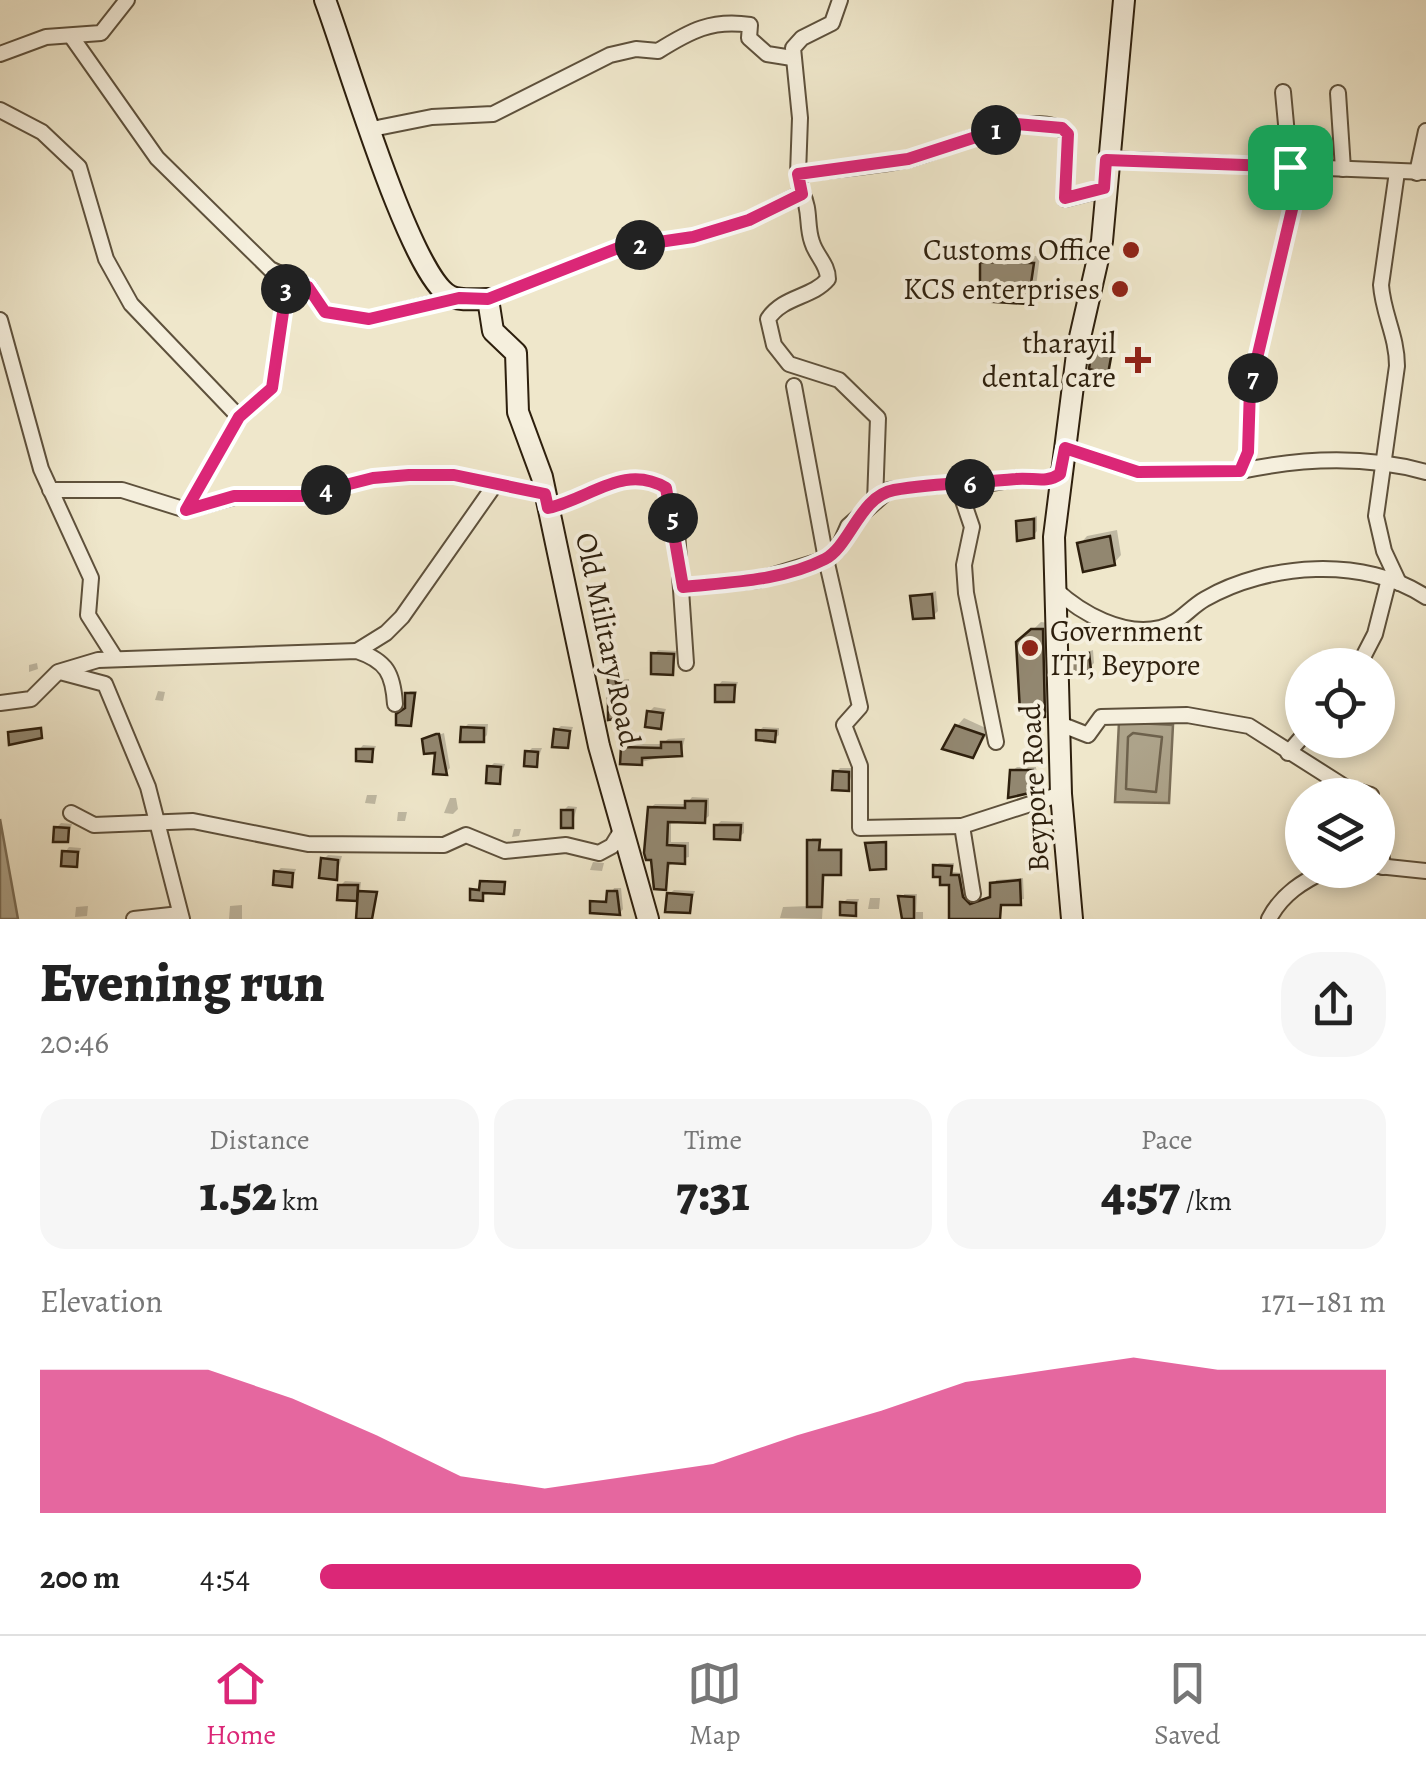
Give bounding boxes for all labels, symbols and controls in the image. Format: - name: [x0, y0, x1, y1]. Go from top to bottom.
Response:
- pin: 1: [971, 105, 1021, 155]
- text: 1: [991, 111, 1001, 149]
- pin: [1248, 125, 1333, 210]
- icon: arrive: [1263, 140, 1318, 195]
- pin: 2: [615, 220, 665, 270]
- text: 2: [633, 226, 647, 264]
- place label: Customs Office: [923, 230, 1111, 270]
- marker: Customs Office: [1120, 239, 1142, 261]
- pin: 3: [261, 264, 311, 314]
- place label: KCS enterprises: [903, 269, 1100, 309]
- text: 3: [280, 270, 292, 308]
- marker: KCS enterprises: [1109, 278, 1131, 300]
- place label: tharayil dental care: [982, 323, 1116, 397]
- marker: tharayil dental care: [1125, 347, 1151, 373]
- pin: 7: [1228, 353, 1278, 403]
- text: 7: [1247, 359, 1259, 397]
- pin: 6: [945, 459, 995, 509]
- pin: 4: [301, 465, 351, 515]
- text: 6: [963, 465, 977, 503]
- text: 4: [319, 471, 333, 509]
- pin: 5: [648, 493, 698, 543]
- text: 5: [667, 499, 679, 537]
- street label: Old Military Road: [566, 529, 650, 750]
- place label: Government ITI, Beypore: [1050, 611, 1203, 685]
- marker: Government ITI, Beypore: [1019, 637, 1041, 659]
- map controls: [1285, 648, 1395, 888]
- button: locate: [1285, 648, 1395, 758]
- street label: Beypore Road: [1010, 702, 1058, 873]
- button: layers: [1285, 778, 1395, 888]
- text: Evening run: [40, 945, 325, 1020]
- button: share: [1281, 952, 1386, 1057]
- text: 20:46: [40, 1020, 109, 1064]
- text: Distance: [209, 1121, 310, 1159]
- text: Time: [684, 1121, 742, 1159]
- text: Pace: [1141, 1121, 1193, 1159]
- text: 1.52: [200, 1159, 276, 1227]
- text: 7:31: [676, 1159, 750, 1227]
- text: 4:57: [1101, 1159, 1180, 1227]
- text: km: [276, 1182, 319, 1220]
- text: /km: [1180, 1182, 1232, 1220]
- text: Elevation: [40, 1279, 163, 1323]
- text: 171–181 m: [1261, 1279, 1386, 1323]
- text: 200 m: [40, 1555, 120, 1599]
- text: 4:54: [200, 1555, 250, 1599]
- tab: Home: [206, 1656, 276, 1754]
- tab: Map: [687, 1656, 742, 1754]
- tab: Saved: [1154, 1656, 1220, 1754]

